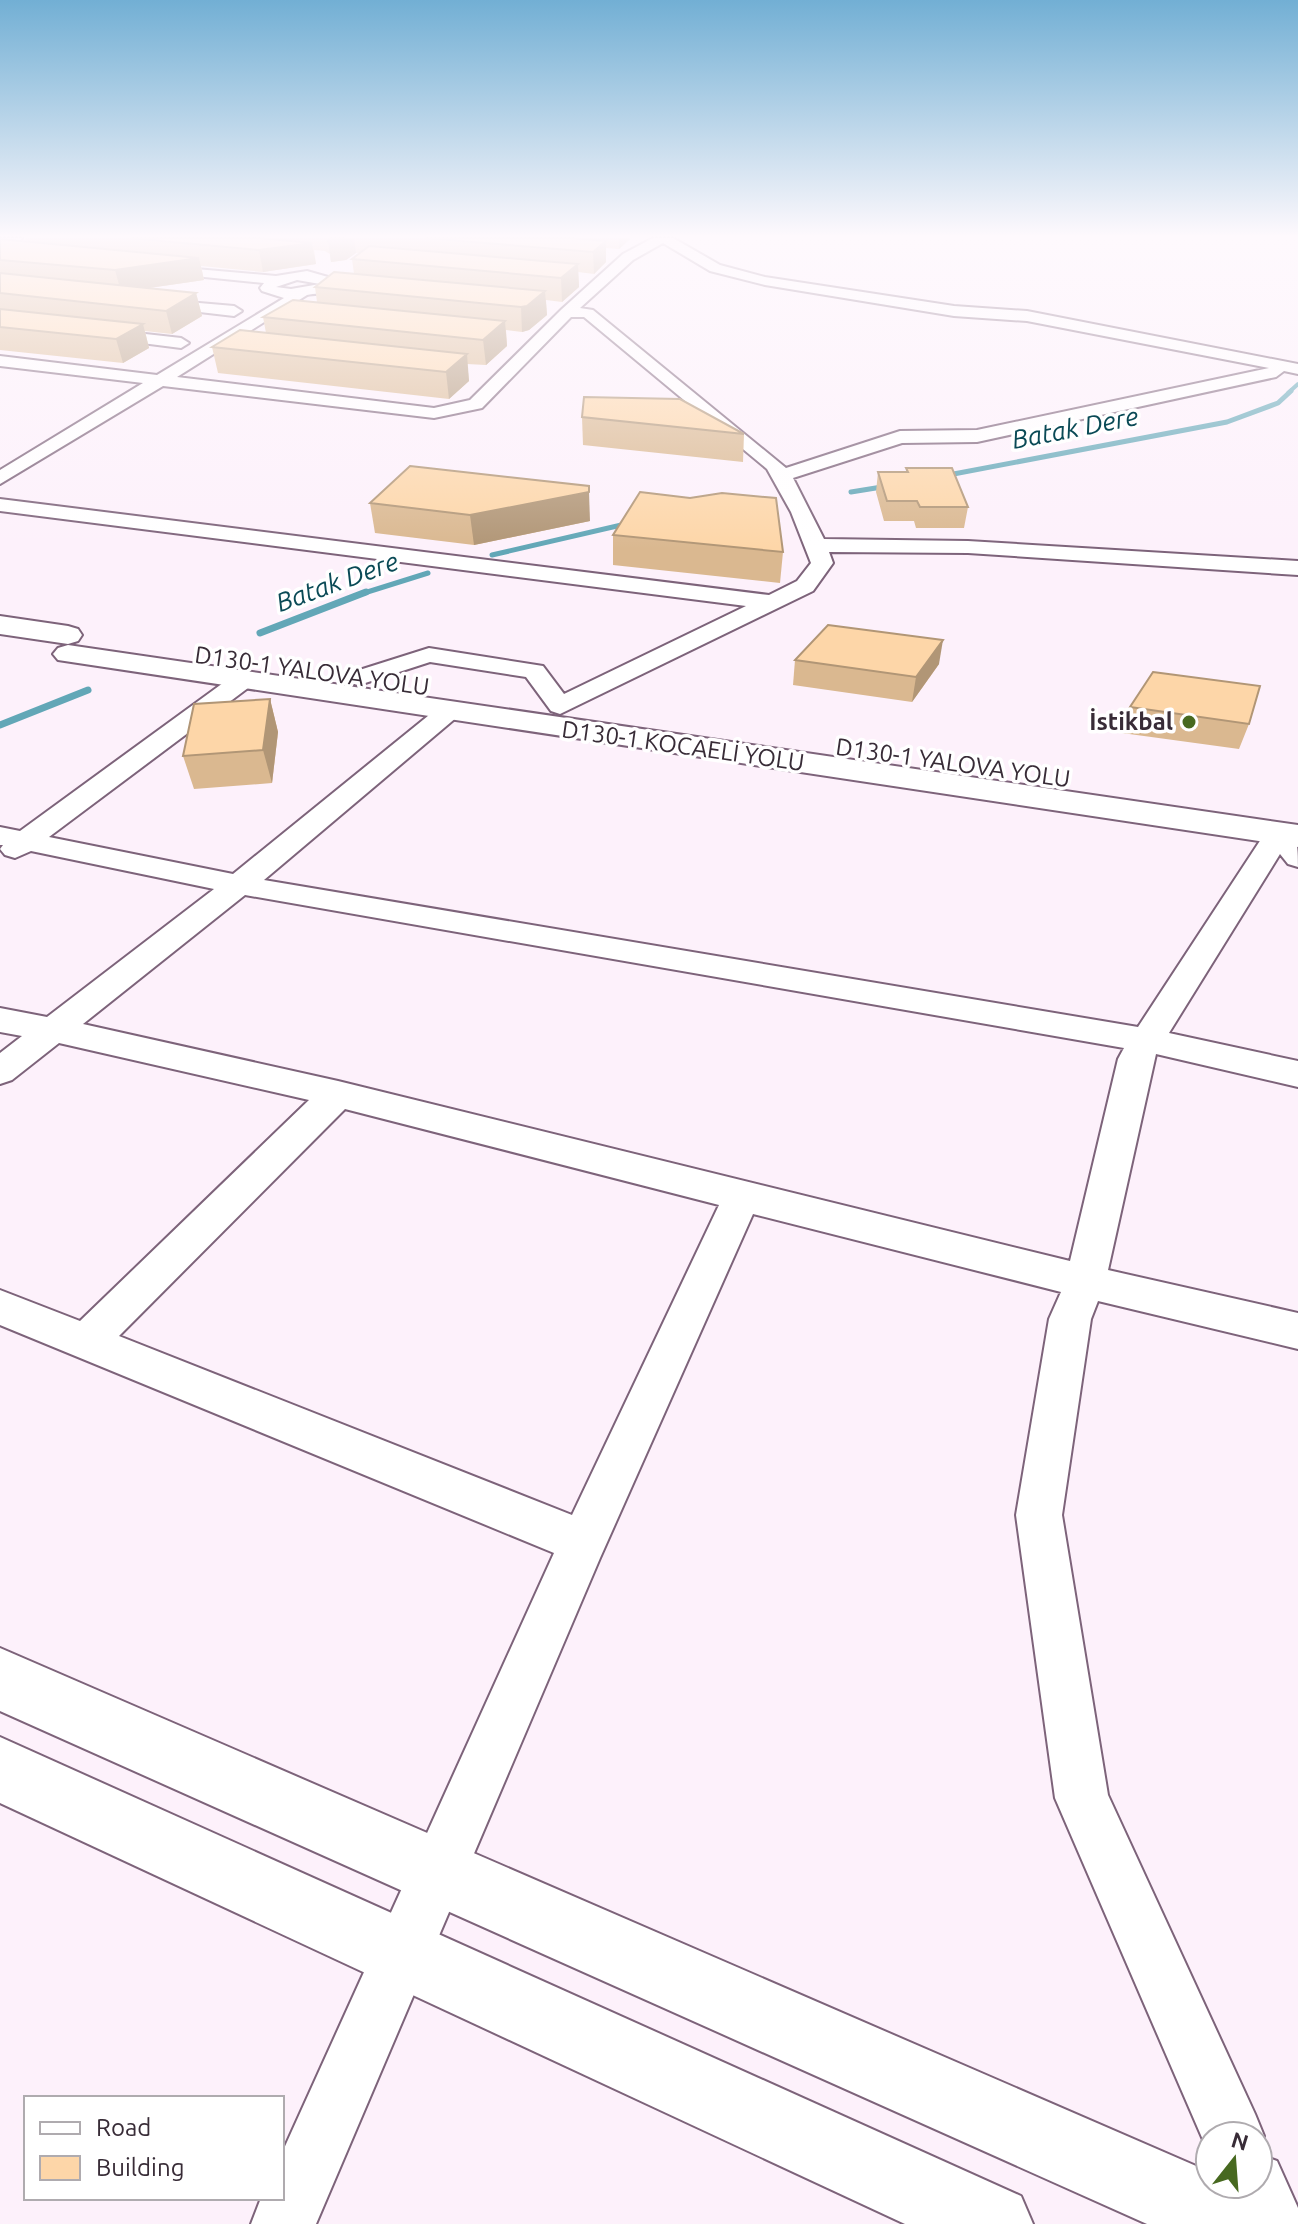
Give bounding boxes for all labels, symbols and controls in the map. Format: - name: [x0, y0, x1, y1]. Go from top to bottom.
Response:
- water label: Batak Dere: [1009, 401, 1141, 454]
- water label: Batak Dere: [272, 546, 402, 617]
- street label: D130-1 YALOVA YOLU: [193, 641, 431, 700]
- place label: İstikbal: [1089, 708, 1173, 735]
- marker: İstikbal: [1180, 713, 1198, 731]
- street label: D130-1 KOCAELİ YOLU: [560, 715, 806, 776]
- street label: D130-1 YALOVA YOLU: [834, 733, 1072, 792]
- legend: [24, 2096, 284, 2200]
- text: Road: [96, 2114, 151, 2141]
- north arrow: [1194, 2120, 1274, 2200]
- text: N: [1228, 2126, 1252, 2155]
- text: Building: [96, 2154, 184, 2181]

